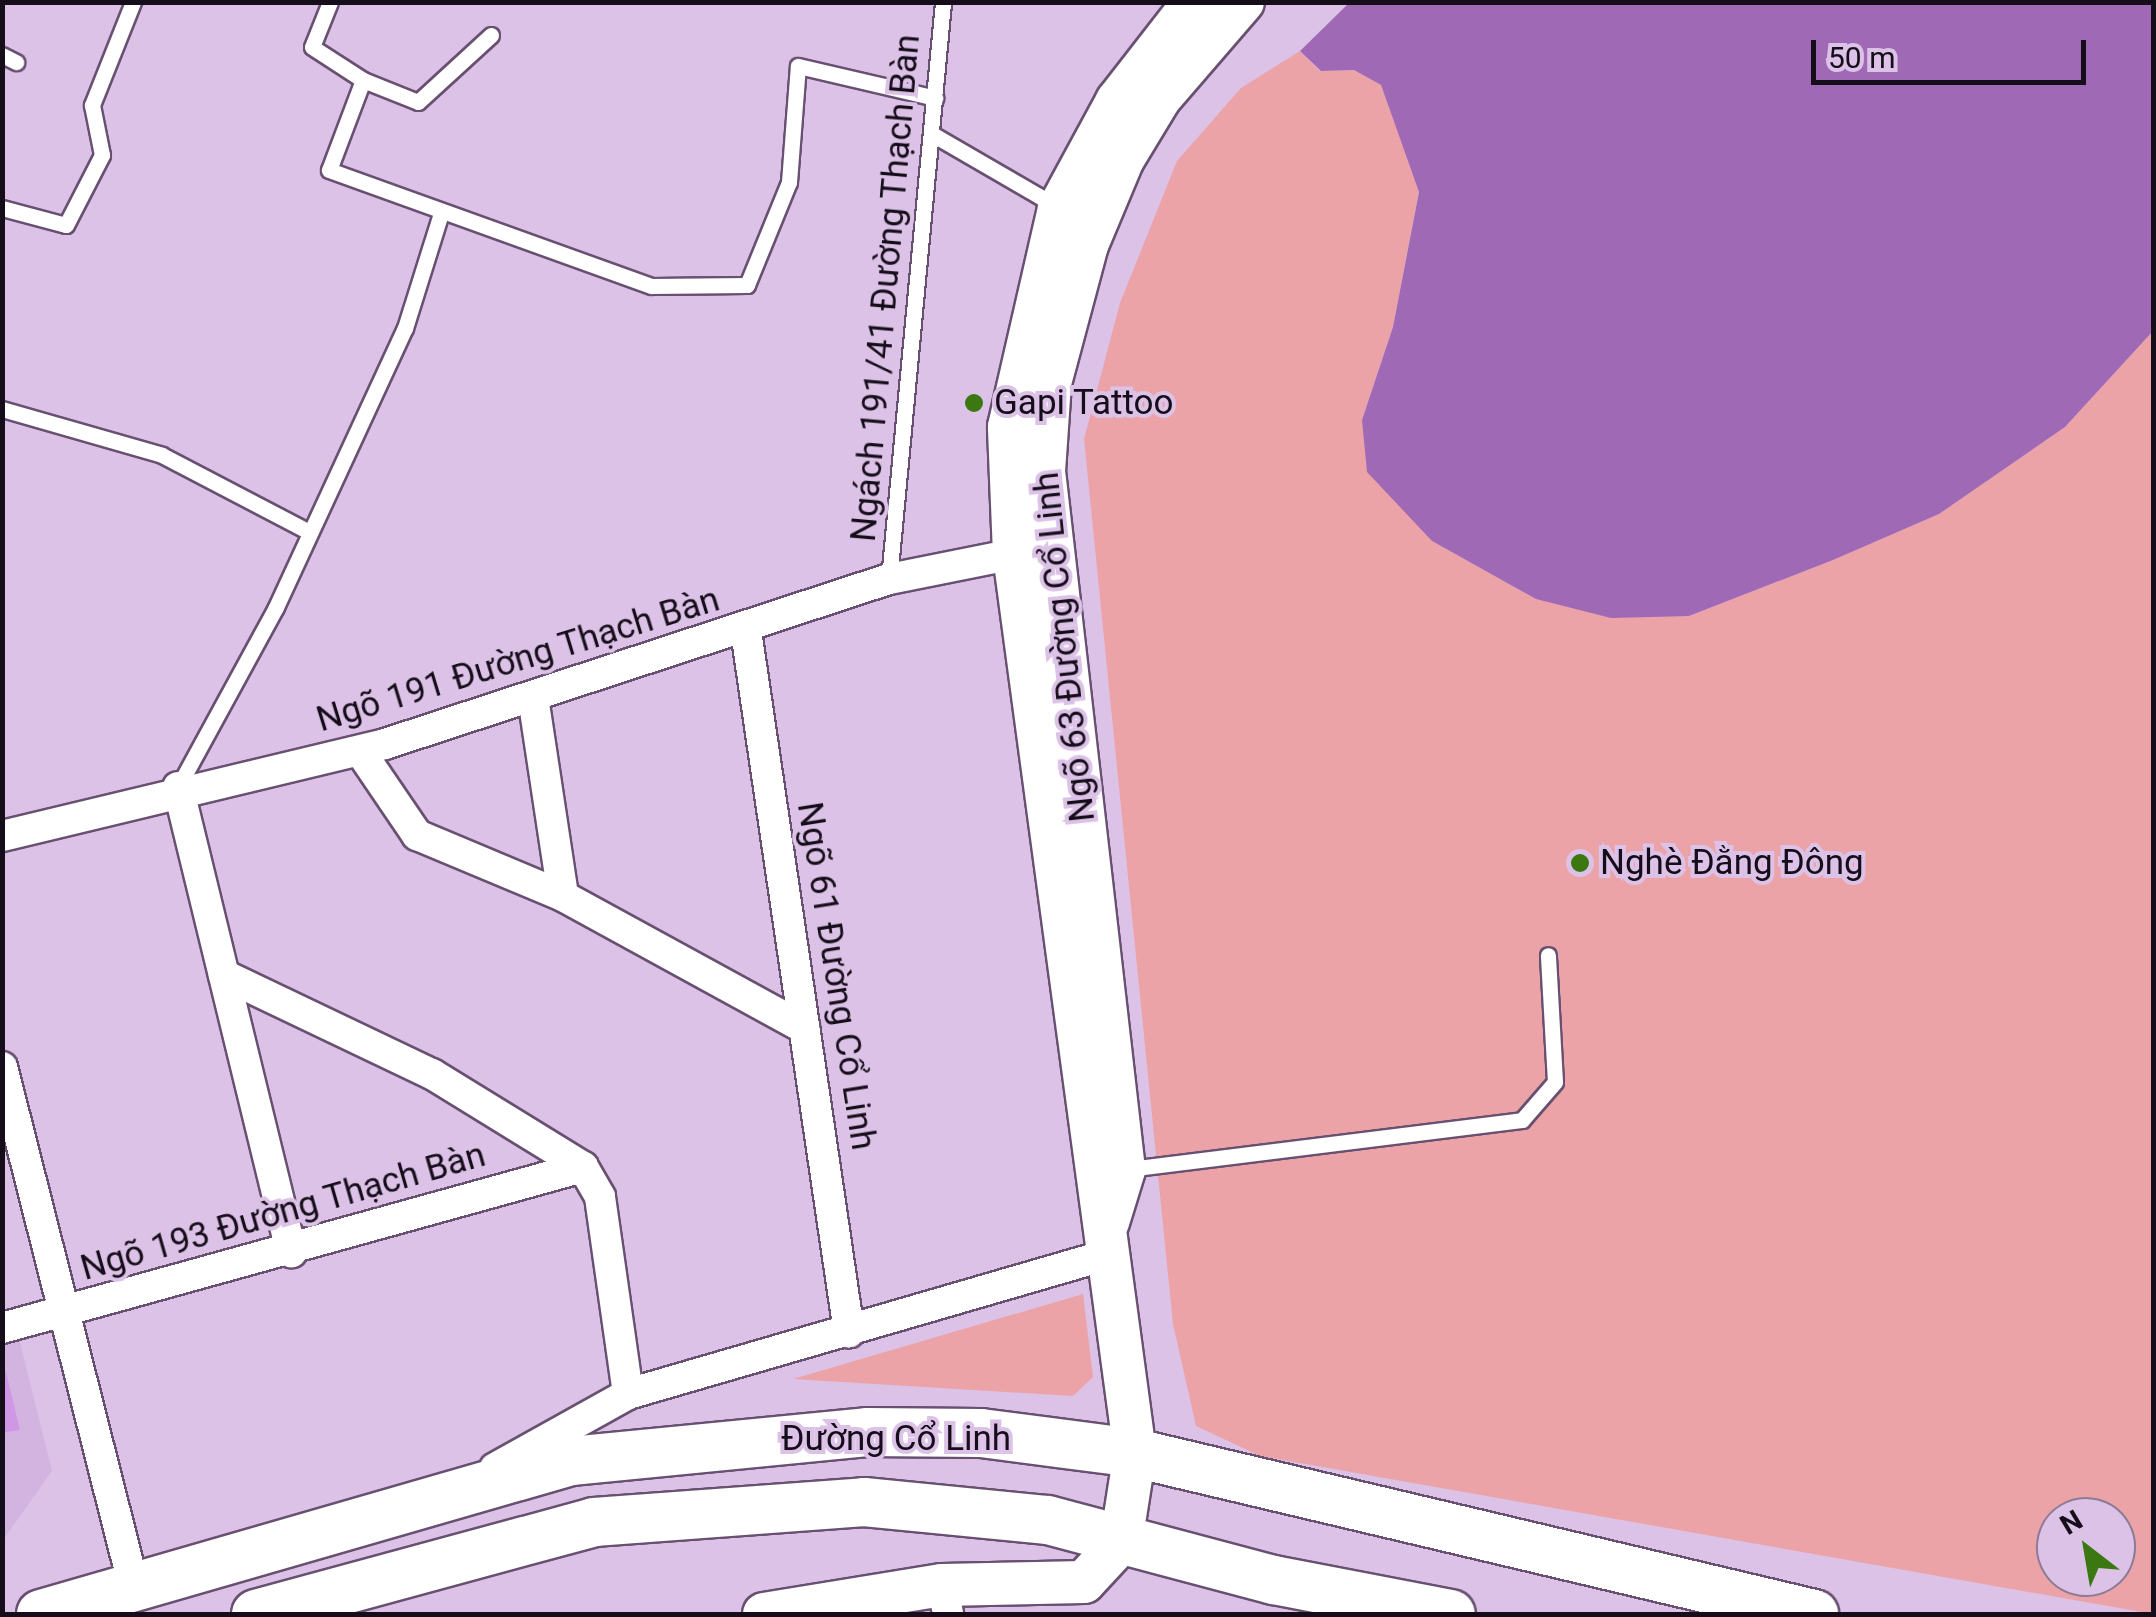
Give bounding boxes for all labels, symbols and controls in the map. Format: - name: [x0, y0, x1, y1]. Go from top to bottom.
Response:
- scale bar: [1816, 20, 2091, 82]
- street label: Ngách 191/41 Đường Thạch Bàn: [843, 32, 929, 544]
- text: 50 m: [1828, 40, 1895, 75]
- place label: Gapi Tattoo: [994, 382, 1174, 424]
- marker: Gapi Tattoo: [963, 392, 985, 414]
- street label: Ngõ 63 Đường Cổ Linh: [1026, 470, 1104, 824]
- street label: Ngõ 191 Đường Thạch Bàn: [311, 579, 725, 741]
- street label: Ngõ 61 Đường Cổ Linh: [788, 799, 884, 1153]
- place label: Nghè Đằng Đông: [1600, 842, 1864, 884]
- marker: Nghè Đằng Đông: [1569, 852, 1591, 874]
- street label: Ngõ 193 Đường Thạch Bàn: [76, 1134, 490, 1290]
- street label: Đường Cổ Linh: [781, 1418, 1011, 1460]
- north arrow: [2036, 1497, 2136, 1597]
- text: N: [2054, 1503, 2088, 1542]

